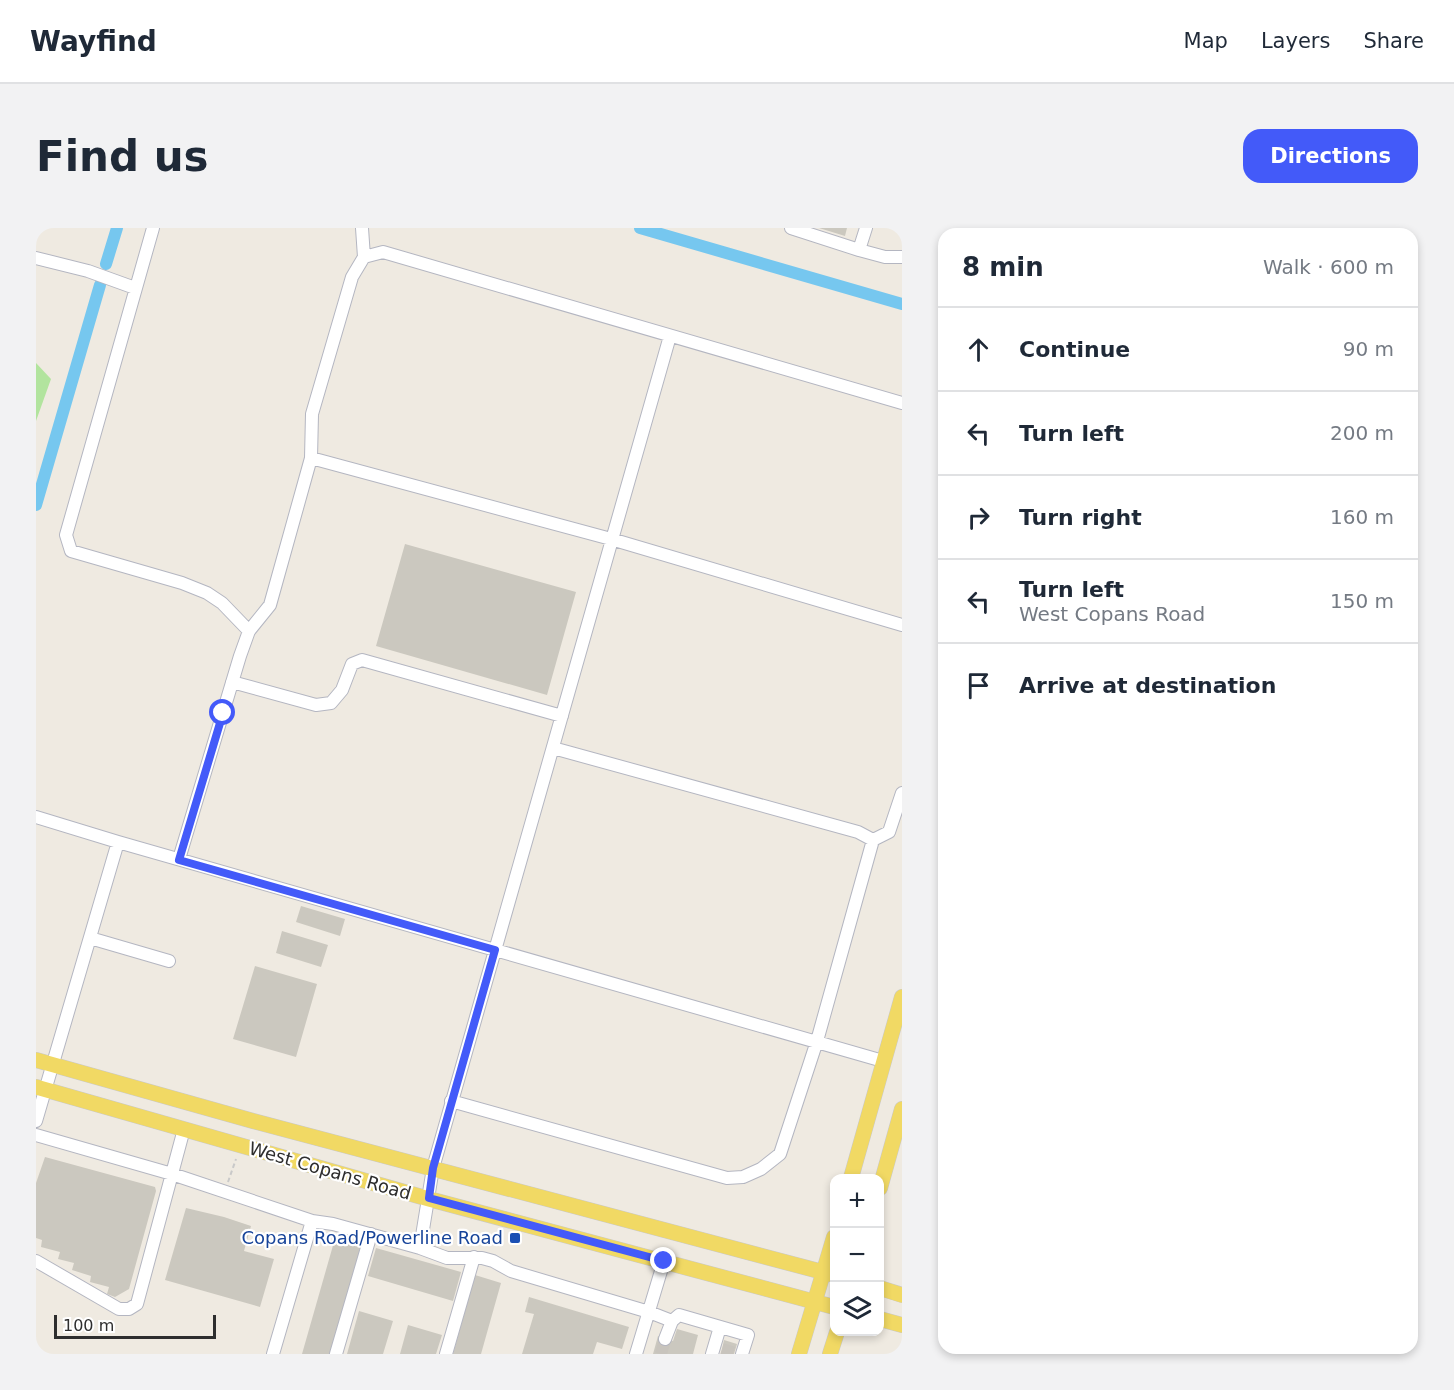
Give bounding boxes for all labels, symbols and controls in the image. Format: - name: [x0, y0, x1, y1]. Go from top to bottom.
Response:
- text: Wayfind: [30, 25, 157, 58]
- text: Map: [1184, 29, 1228, 53]
- text: Layers: [1261, 29, 1330, 53]
- text: Share: [1363, 29, 1424, 53]
- button: Directions: [1243, 129, 1418, 183]
- text: Find us: [36, 132, 209, 181]
- text: 8 min: [962, 252, 1044, 282]
- text: Walk · 600 m: [1263, 255, 1394, 279]
- icon: ahead: [962, 333, 995, 366]
- text: Continue: [1019, 337, 1130, 362]
- text: 90 m: [1343, 337, 1394, 361]
- icon: left: [962, 417, 995, 450]
- text: Turn left: [1019, 421, 1124, 446]
- text: 200 m: [1330, 421, 1394, 445]
- icon: right: [962, 501, 995, 534]
- text: Turn right: [1019, 505, 1142, 530]
- text: 160 m: [1330, 505, 1394, 529]
- text: Turn left: [1019, 577, 1124, 602]
- icon: left: [962, 585, 995, 618]
- text: 150 m: [1330, 589, 1394, 613]
- text: West Copans Road: [1019, 602, 1205, 626]
- icon: arrive: [962, 669, 995, 702]
- text: Arrive at destination: [1019, 673, 1276, 698]
- route start: [209, 699, 235, 725]
- street label: West Copans Road: [247, 1137, 414, 1204]
- map controls: [830, 1174, 884, 1336]
- button: +: [830, 1174, 884, 1228]
- place label: Copans Road/Powerline Road: [241, 1227, 503, 1248]
- button: −: [830, 1228, 884, 1282]
- marker: Copans Road/Powerline Road: [508, 1231, 522, 1245]
- route end: [650, 1247, 676, 1273]
- button: layers: [830, 1282, 884, 1336]
- scale bar: [54, 1312, 216, 1340]
- text: 100 m: [63, 1316, 114, 1335]

